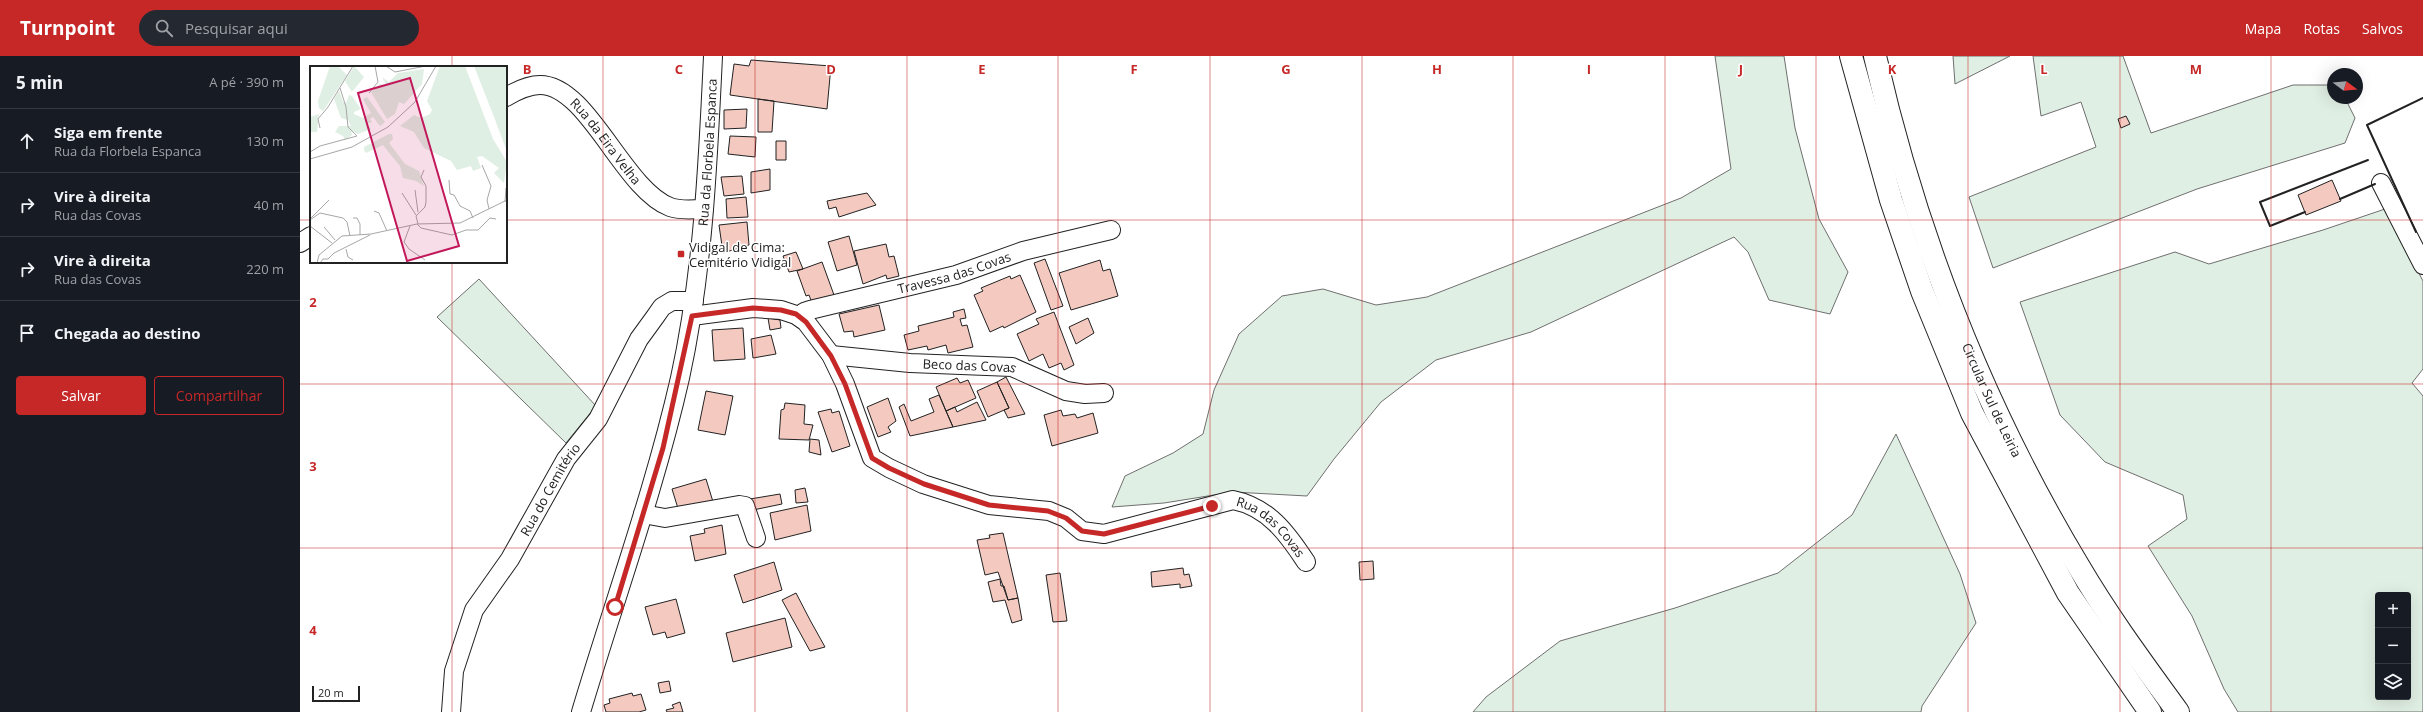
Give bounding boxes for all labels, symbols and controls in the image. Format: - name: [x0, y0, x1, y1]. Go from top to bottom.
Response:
- search box: [139, 10, 419, 46]
- text: Turnpoint: [20, 15, 115, 41]
- icon: search: [153, 17, 175, 39]
- text: Pesquisar aqui: [185, 18, 288, 38]
- text: Mapa: [2245, 19, 2281, 38]
- text: Rotas: [2303, 19, 2340, 38]
- text: Salvos: [2362, 19, 2403, 38]
- text: B: [523, 60, 532, 78]
- text: C: [675, 60, 683, 78]
- text: D: [826, 60, 836, 78]
- text: E: [978, 60, 986, 78]
- text: F: [1130, 60, 1138, 78]
- text: G: [1281, 60, 1291, 78]
- text: H: [1432, 60, 1442, 78]
- text: I: [1587, 60, 1591, 78]
- text: J: [1738, 60, 1743, 78]
- text: K: [1888, 60, 1897, 78]
- text: L: [2040, 60, 2048, 78]
- text: M: [2190, 60, 2202, 78]
- inset map: [310, 66, 507, 263]
- north arrow: [2327, 68, 2363, 104]
- text: 5 min: [16, 71, 63, 94]
- text: A pé · 390 m: [209, 73, 284, 91]
- street label: Rua da Florbela Espanca: [694, 78, 721, 227]
- street label: Rua da Eira Velha: [566, 94, 645, 188]
- text: Siga em frente: [54, 122, 162, 142]
- icon: ahead: [16, 130, 38, 152]
- text: 130 m: [246, 132, 284, 150]
- text: Rua da Florbela Espanca: [54, 142, 201, 160]
- text: Vire à direita: [54, 186, 151, 206]
- icon: right: [16, 194, 38, 216]
- text: 40 m: [254, 196, 284, 214]
- text: Rua das Covas: [54, 206, 141, 224]
- place label: Vidigal de Cima: Cemitério Vidigal: [689, 238, 791, 271]
- street label: Travessa das Covas: [896, 247, 1013, 298]
- marker: Vidigal de Cima: Cemitério Vidigal: [676, 249, 686, 259]
- text: Vire à direita: [54, 250, 151, 270]
- icon: right: [16, 258, 38, 280]
- text: 220 m: [246, 260, 284, 278]
- text: Rua das Covas: [54, 270, 141, 288]
- text: 2: [309, 293, 317, 311]
- icon: arrive: [16, 322, 38, 344]
- text: Chegada ao destino: [54, 323, 201, 343]
- street label: Circular Sul de Leiria: [1958, 340, 2026, 460]
- street label: Beco das Covas: [922, 355, 1020, 377]
- button: Salvar: [16, 376, 146, 415]
- button: Compartilhar: [154, 376, 284, 415]
- street label: Rua do Cemitério: [516, 439, 585, 539]
- text: 3: [309, 457, 317, 475]
- street label: Rua das Covas: [1234, 492, 1309, 561]
- route end: [1203, 497, 1221, 515]
- map controls: [2375, 592, 2411, 700]
- button: +: [2375, 592, 2411, 628]
- route start: [606, 598, 624, 616]
- text: 4: [309, 621, 317, 639]
- button: −: [2375, 628, 2411, 664]
- button: layers: [2375, 664, 2411, 700]
- scale bar: [312, 684, 360, 703]
- text: 20 m: [318, 685, 344, 700]

